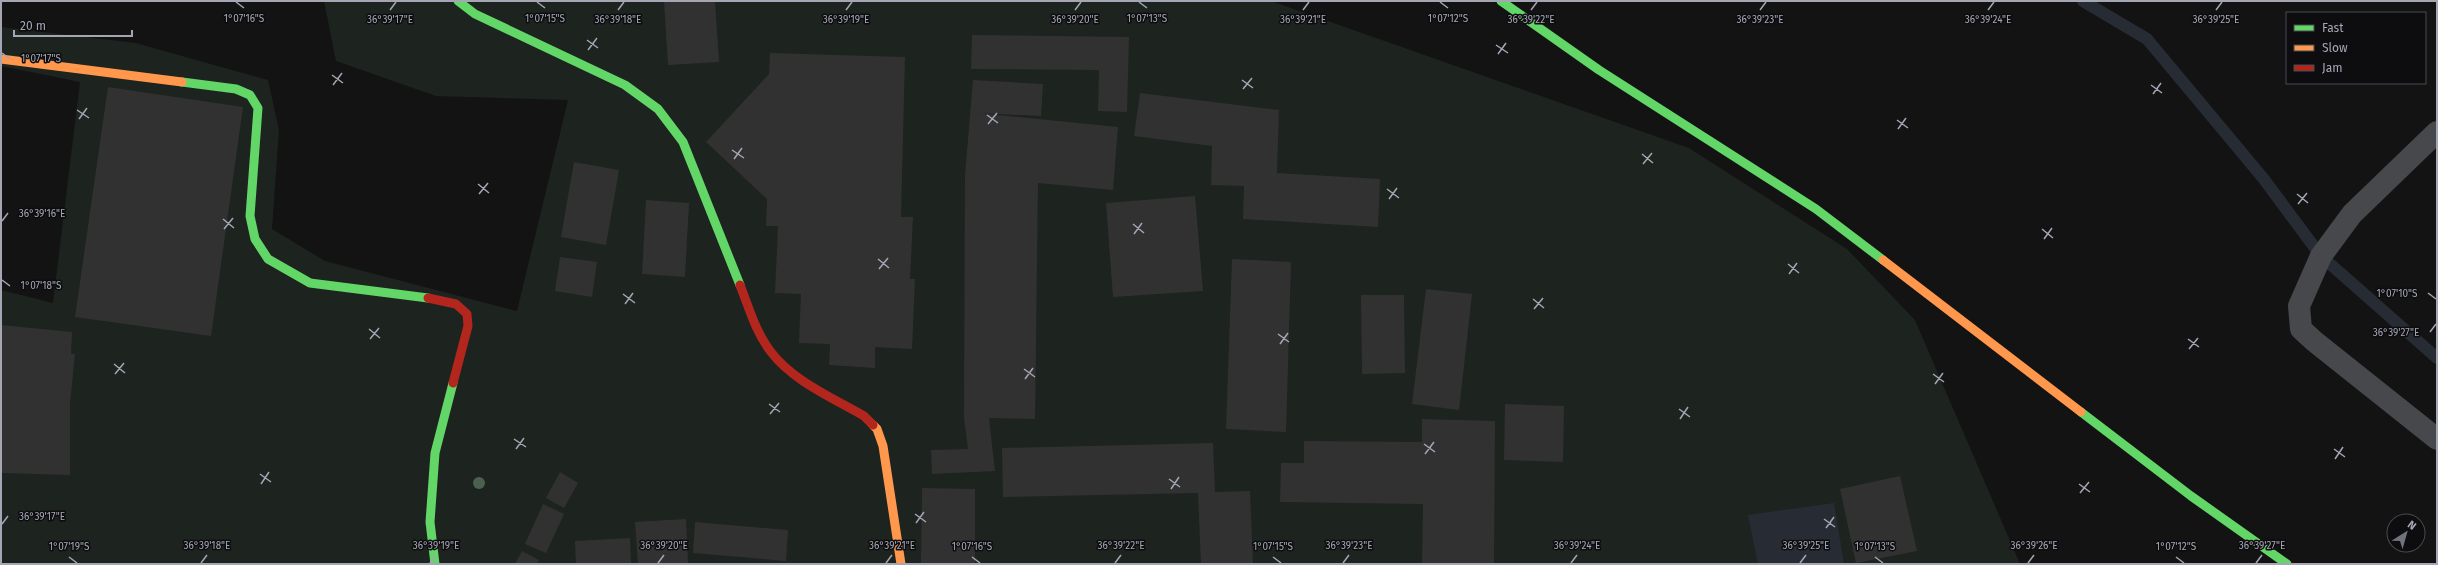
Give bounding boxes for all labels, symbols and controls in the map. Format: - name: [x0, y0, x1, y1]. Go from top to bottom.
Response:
- scale bar: [14, 12, 132, 38]
- legend: [2286, 12, 2426, 84]
- text: 1°07'16"S: [224, 13, 265, 25]
- text: 1°07'15"S: [525, 13, 566, 25]
- text: 1°07'13"S: [1127, 13, 1168, 25]
- text: 1°07'12"S: [1428, 13, 1469, 25]
- text: 36°39'17"E: [367, 14, 413, 26]
- text: 36°39'18"E: [595, 14, 641, 26]
- text: 36°39'19"E: [823, 14, 869, 26]
- text: 36°39'20"E: [1051, 14, 1099, 26]
- text: 36°39'21"E: [1280, 14, 1326, 26]
- text: 36°39'22"E: [1508, 14, 1555, 26]
- text: 36°39'23"E: [1737, 14, 1784, 26]
- text: 36°39'24"E: [1965, 14, 2011, 26]
- text: 36°39'25"E: [2193, 14, 2239, 26]
- text: 20 m: [20, 19, 46, 33]
- text: Fast: [2322, 21, 2344, 35]
- text: Slow: [2322, 41, 2348, 55]
- text: 1°07'17"S: [21, 53, 62, 65]
- text: Jam: [2322, 61, 2342, 75]
- text: 36°39'16"E: [19, 208, 65, 220]
- text: 1°07'18"S: [21, 280, 62, 292]
- text: 1°07'10"S: [2377, 288, 2418, 300]
- text: 36°39'27"E: [2373, 327, 2419, 339]
- text: 36°39'17"E: [19, 511, 65, 523]
- north arrow: [2386, 513, 2426, 553]
- text: N: [2405, 518, 2419, 533]
- text: 36°39'18"E: [184, 540, 230, 552]
- text: 36°39'19"E: [413, 540, 459, 552]
- text: 36°39'20"E: [640, 540, 688, 552]
- text: 36°39'21"E: [869, 540, 915, 552]
- text: 36°39'22"E: [1098, 540, 1145, 552]
- text: 36°39'23"E: [1326, 540, 1373, 552]
- text: 36°39'24"E: [1554, 540, 1600, 552]
- text: 36°39'25"E: [1783, 540, 1829, 552]
- text: 36°39'26"E: [2010, 540, 2058, 552]
- text: 36°39'27"E: [2239, 540, 2285, 552]
- text: 1°07'19"S: [49, 541, 90, 553]
- text: 1°07'16"S: [952, 541, 993, 553]
- text: 1°07'15"S: [1253, 541, 1294, 553]
- text: 1°07'13"S: [1855, 541, 1896, 553]
- text: 1°07'12"S: [2156, 541, 2197, 553]

